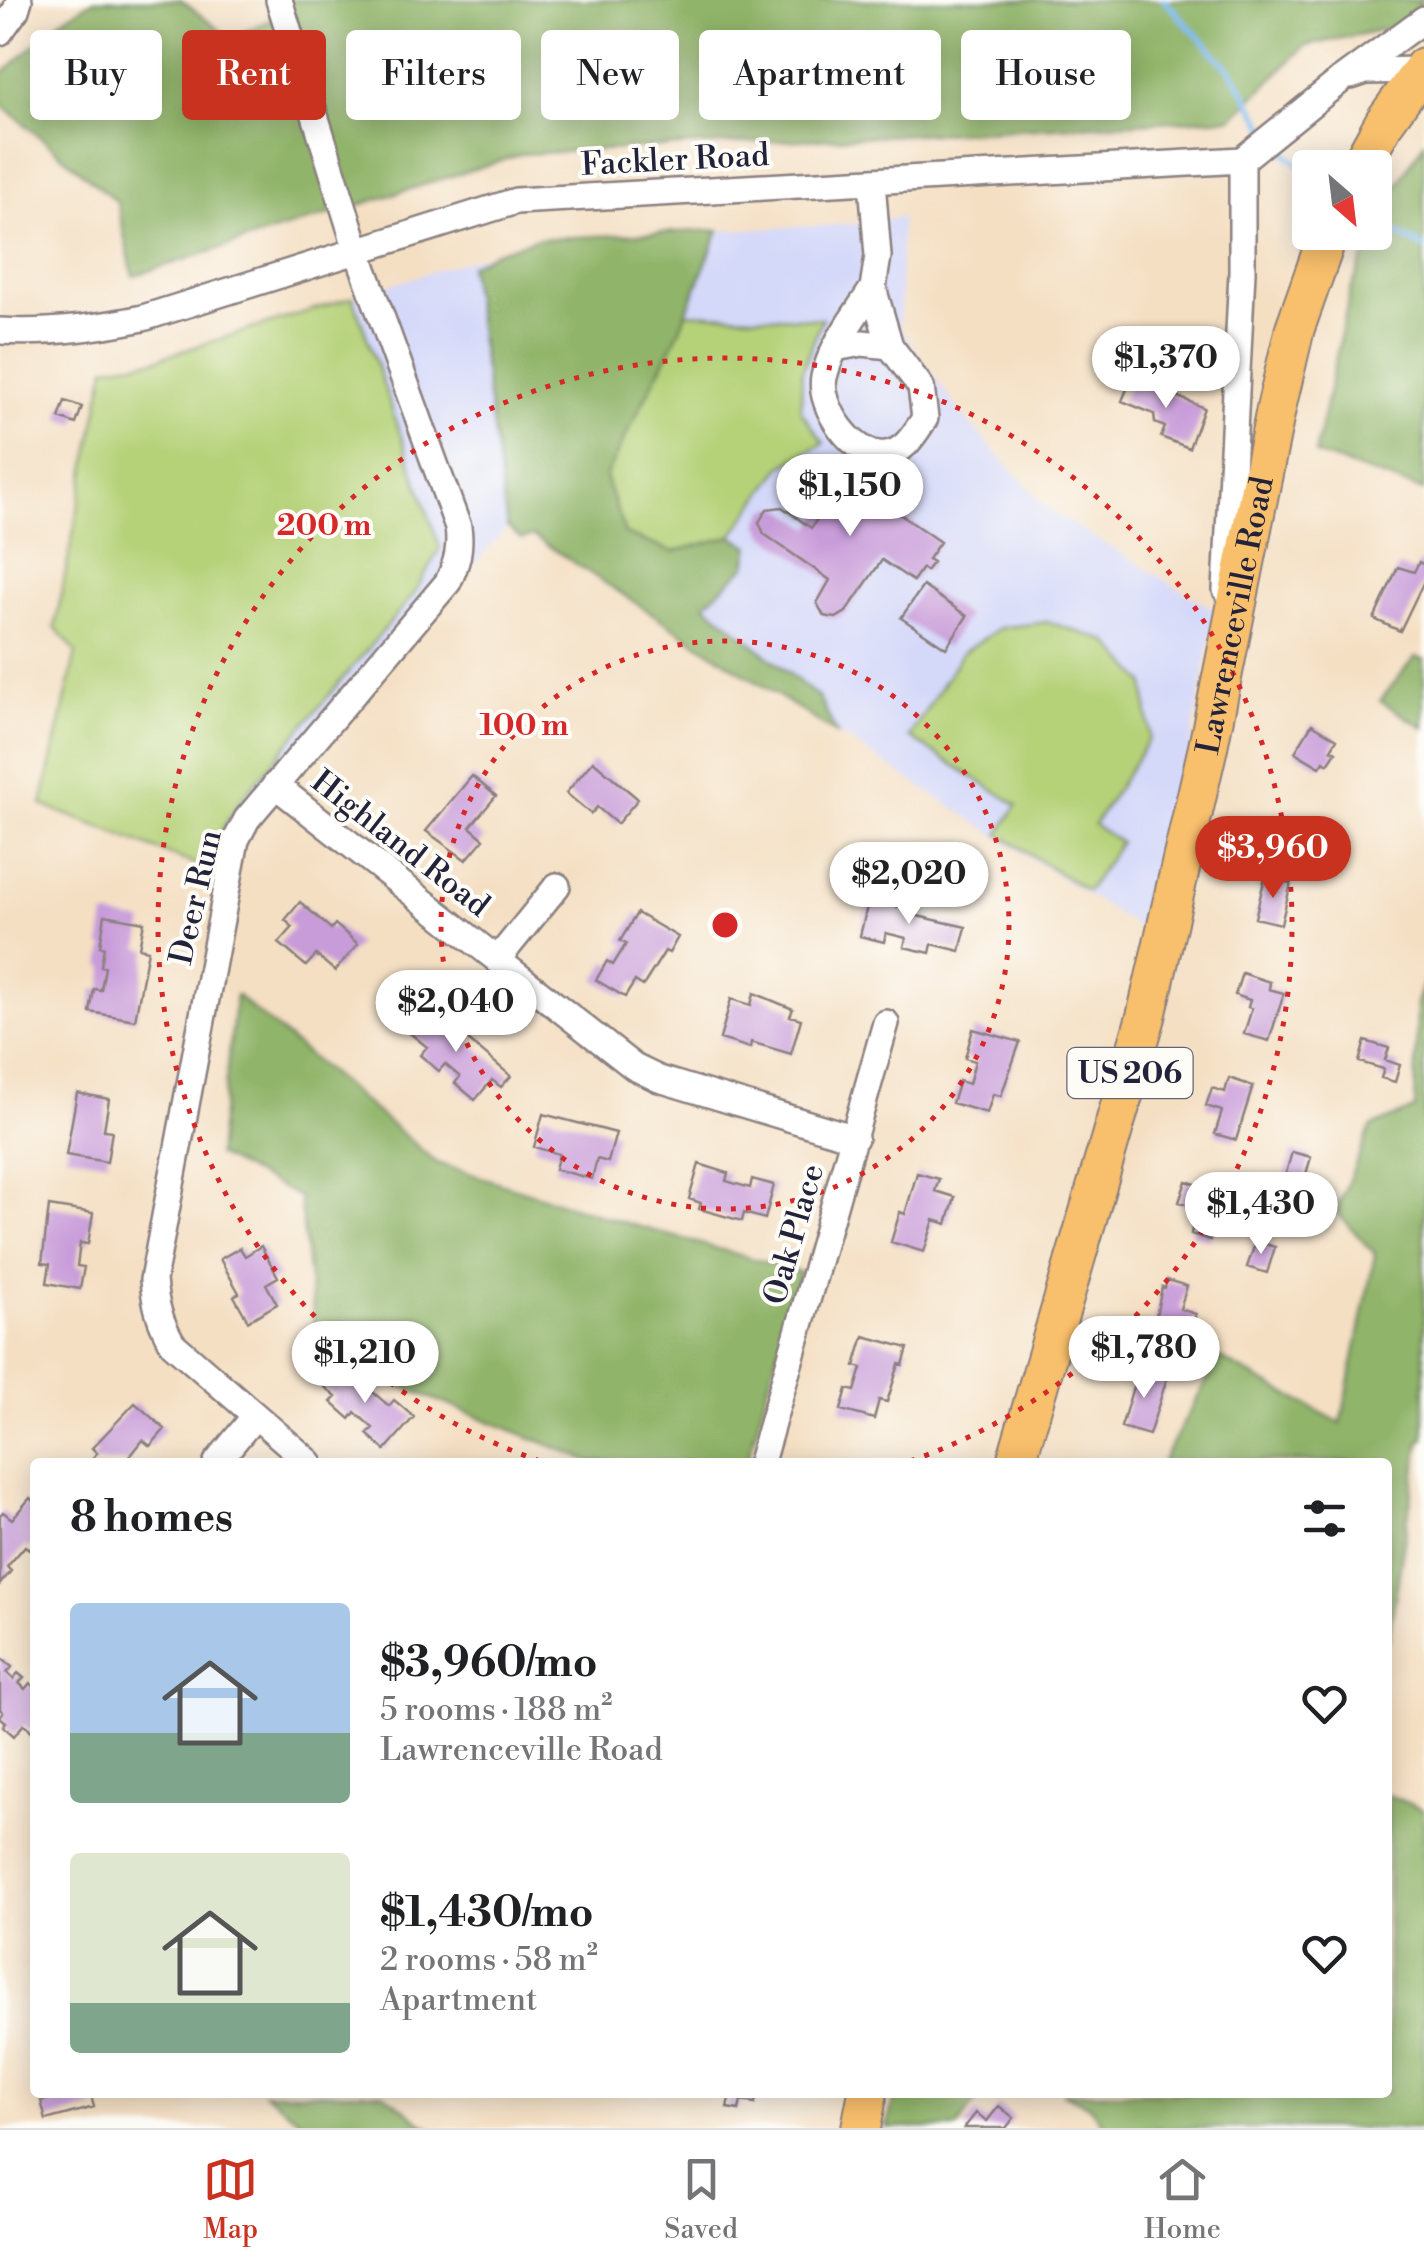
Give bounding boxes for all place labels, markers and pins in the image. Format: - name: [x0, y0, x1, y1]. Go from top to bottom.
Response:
- pin: $1,370: [1085, 326, 1247, 411]
- pin: $1,150: [769, 454, 931, 539]
- pin: $3,960: [1192, 816, 1354, 901]
- pin: $2,020: [828, 842, 990, 927]
- centre of rings: [707, 907, 743, 943]
- pin: $2,040: [375, 970, 537, 1055]
- pin: $1,430: [1180, 1172, 1342, 1257]
- pin: $1,780: [1063, 1316, 1225, 1401]
- pin: $1,210: [284, 1321, 446, 1406]

